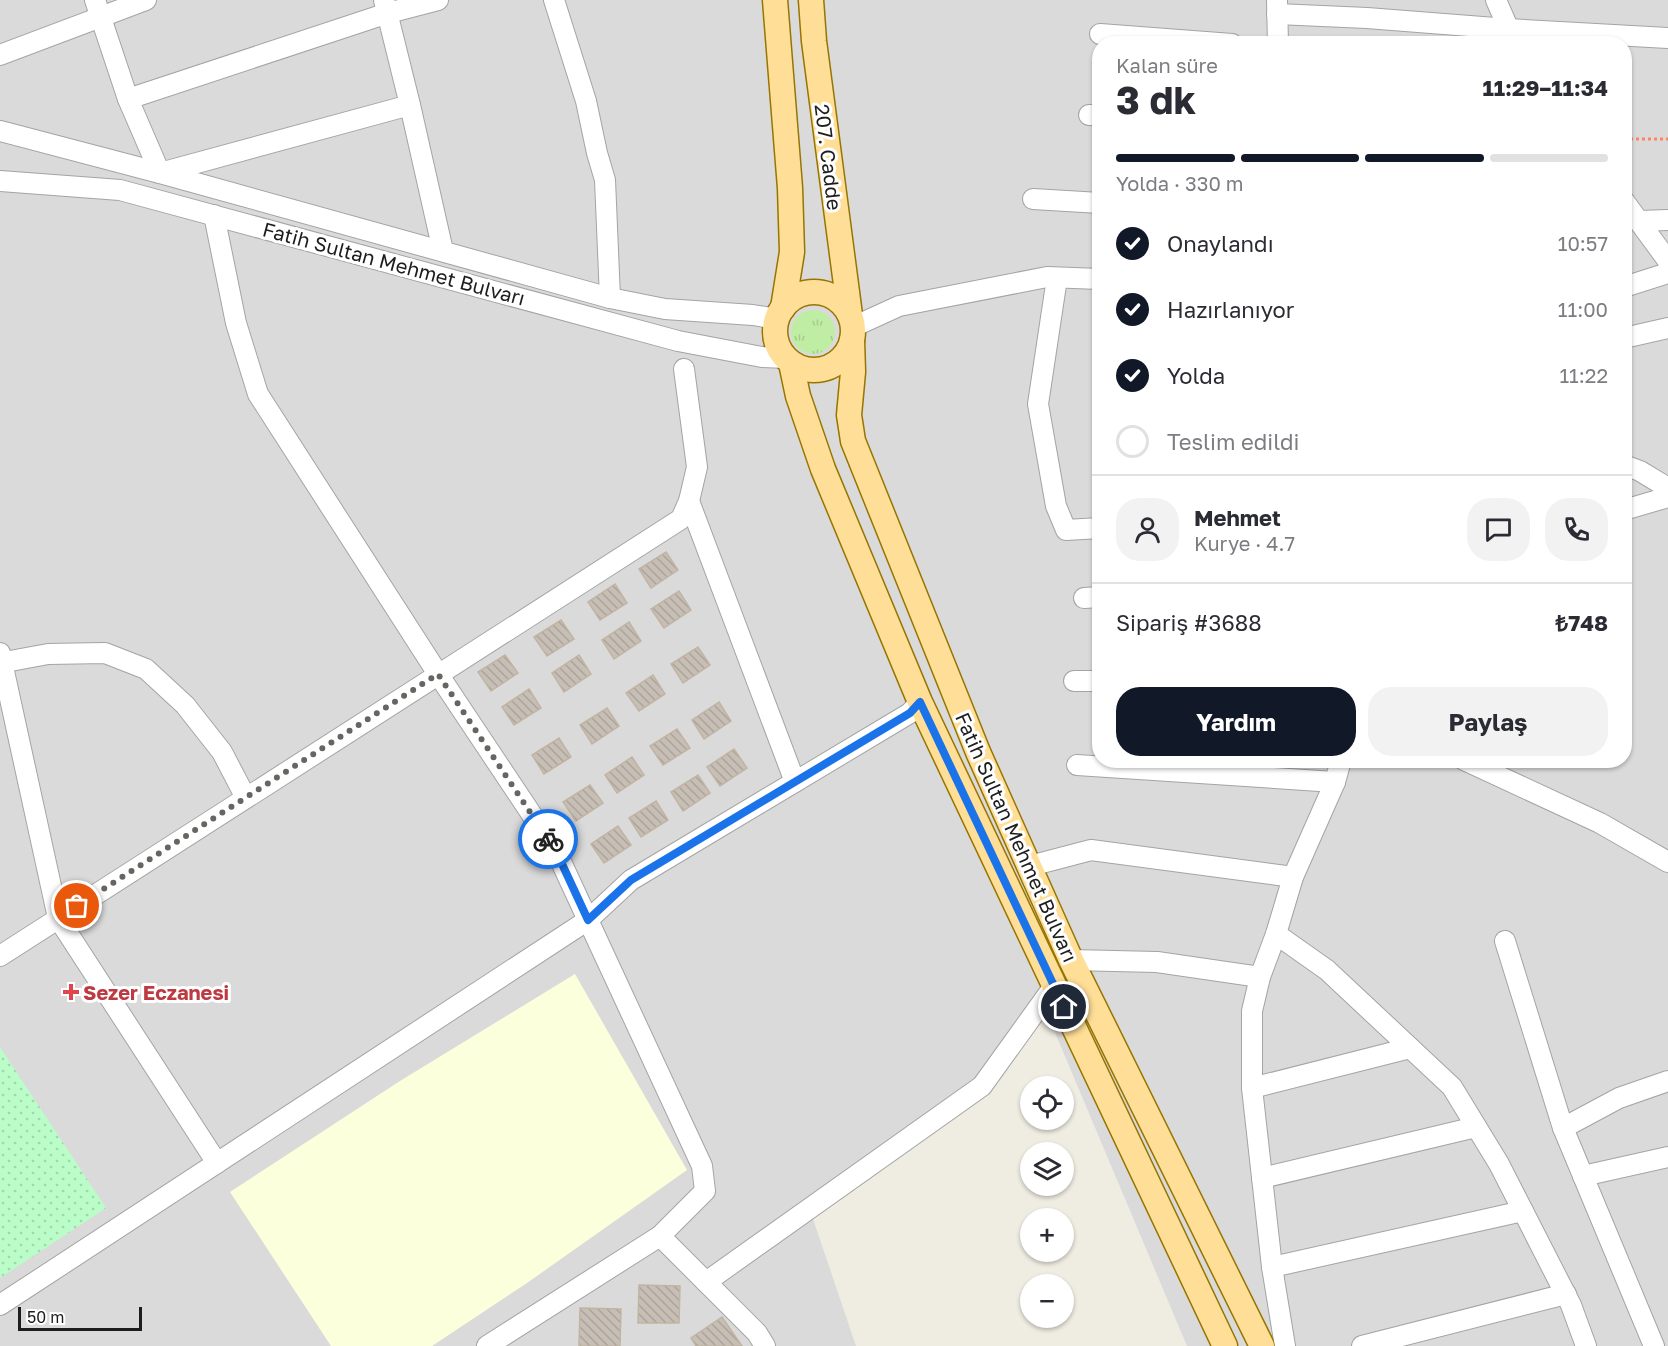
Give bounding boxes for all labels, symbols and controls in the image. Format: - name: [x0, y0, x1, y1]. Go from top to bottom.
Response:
- text: Kalan süre: [1116, 53, 1218, 77]
- text: 11:29–11:34: [1482, 74, 1608, 101]
- text: 3 dk: [1116, 76, 1196, 123]
- street label: 207. Cadde: [811, 103, 847, 211]
- text: Yolda · 330 m: [1116, 171, 1244, 195]
- street label: Fatih Sultan Mehmet Bulvarı: [260, 216, 528, 310]
- icon: check: [1116, 227, 1149, 260]
- text: Onaylandı: [1167, 230, 1274, 257]
- text: 10:57: [1558, 231, 1608, 255]
- icon: check: [1116, 293, 1149, 326]
- text: Hazırlanıyor: [1167, 296, 1294, 323]
- text: 11:00: [1558, 297, 1608, 321]
- icon: check: [1116, 359, 1149, 392]
- text: Yolda: [1167, 362, 1225, 389]
- text: 11:22: [1559, 363, 1608, 387]
- text: Teslim edildi: [1167, 428, 1299, 455]
- button: person: [1116, 498, 1179, 561]
- button: chat: [1467, 498, 1530, 561]
- button: phone: [1545, 498, 1608, 561]
- text: Mehmet: [1194, 504, 1281, 531]
- text: Kurye · 4.7: [1194, 531, 1295, 555]
- text: Sipariş #3688: [1116, 609, 1262, 636]
- text: ₺748: [1556, 609, 1608, 636]
- button: Yardım: [1116, 687, 1356, 756]
- button: Paylaş: [1368, 687, 1608, 756]
- street label: Fatih Sultan Mehmet Bulvarı: [951, 708, 1083, 966]
- courier: [518, 809, 578, 869]
- icon: bike: [532, 823, 565, 856]
- pin: [51, 880, 102, 931]
- icon: bag: [60, 889, 93, 922]
- place label: Sezer Eczanesi: [83, 980, 229, 1004]
- pin: [1038, 981, 1089, 1032]
- marker: Sezer Eczanesi: [64, 985, 78, 999]
- icon: home: [1047, 990, 1080, 1023]
- map controls: [1020, 1076, 1074, 1328]
- button: locate: [1020, 1076, 1074, 1130]
- button: layers: [1020, 1142, 1074, 1196]
- button: +: [1020, 1208, 1074, 1262]
- button: −: [1020, 1274, 1074, 1328]
- scale bar: [18, 1304, 142, 1332]
- text: 50 m: [27, 1307, 64, 1327]

